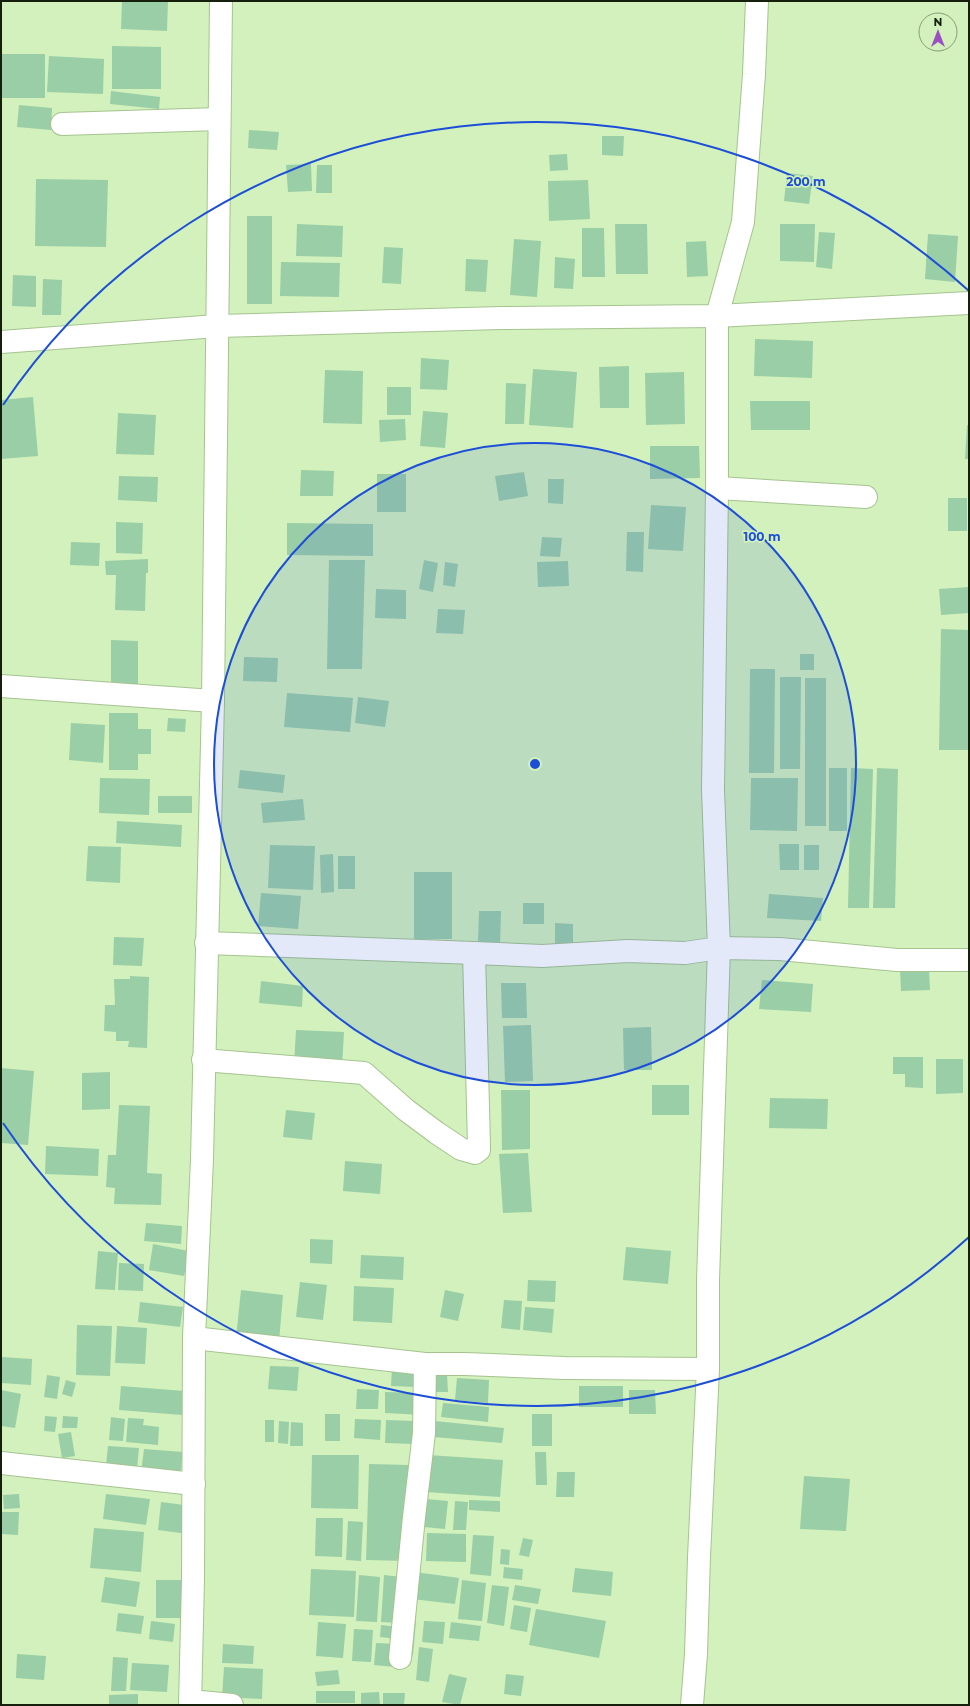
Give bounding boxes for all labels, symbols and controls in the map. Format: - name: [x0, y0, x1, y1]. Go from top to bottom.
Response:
- north arrow: [918, 12, 958, 52]
- text: N: [934, 15, 942, 29]
- text: 200 m: [786, 174, 826, 189]
- text: 100 m: [744, 529, 780, 544]
- centre of rings: [528, 757, 542, 771]

